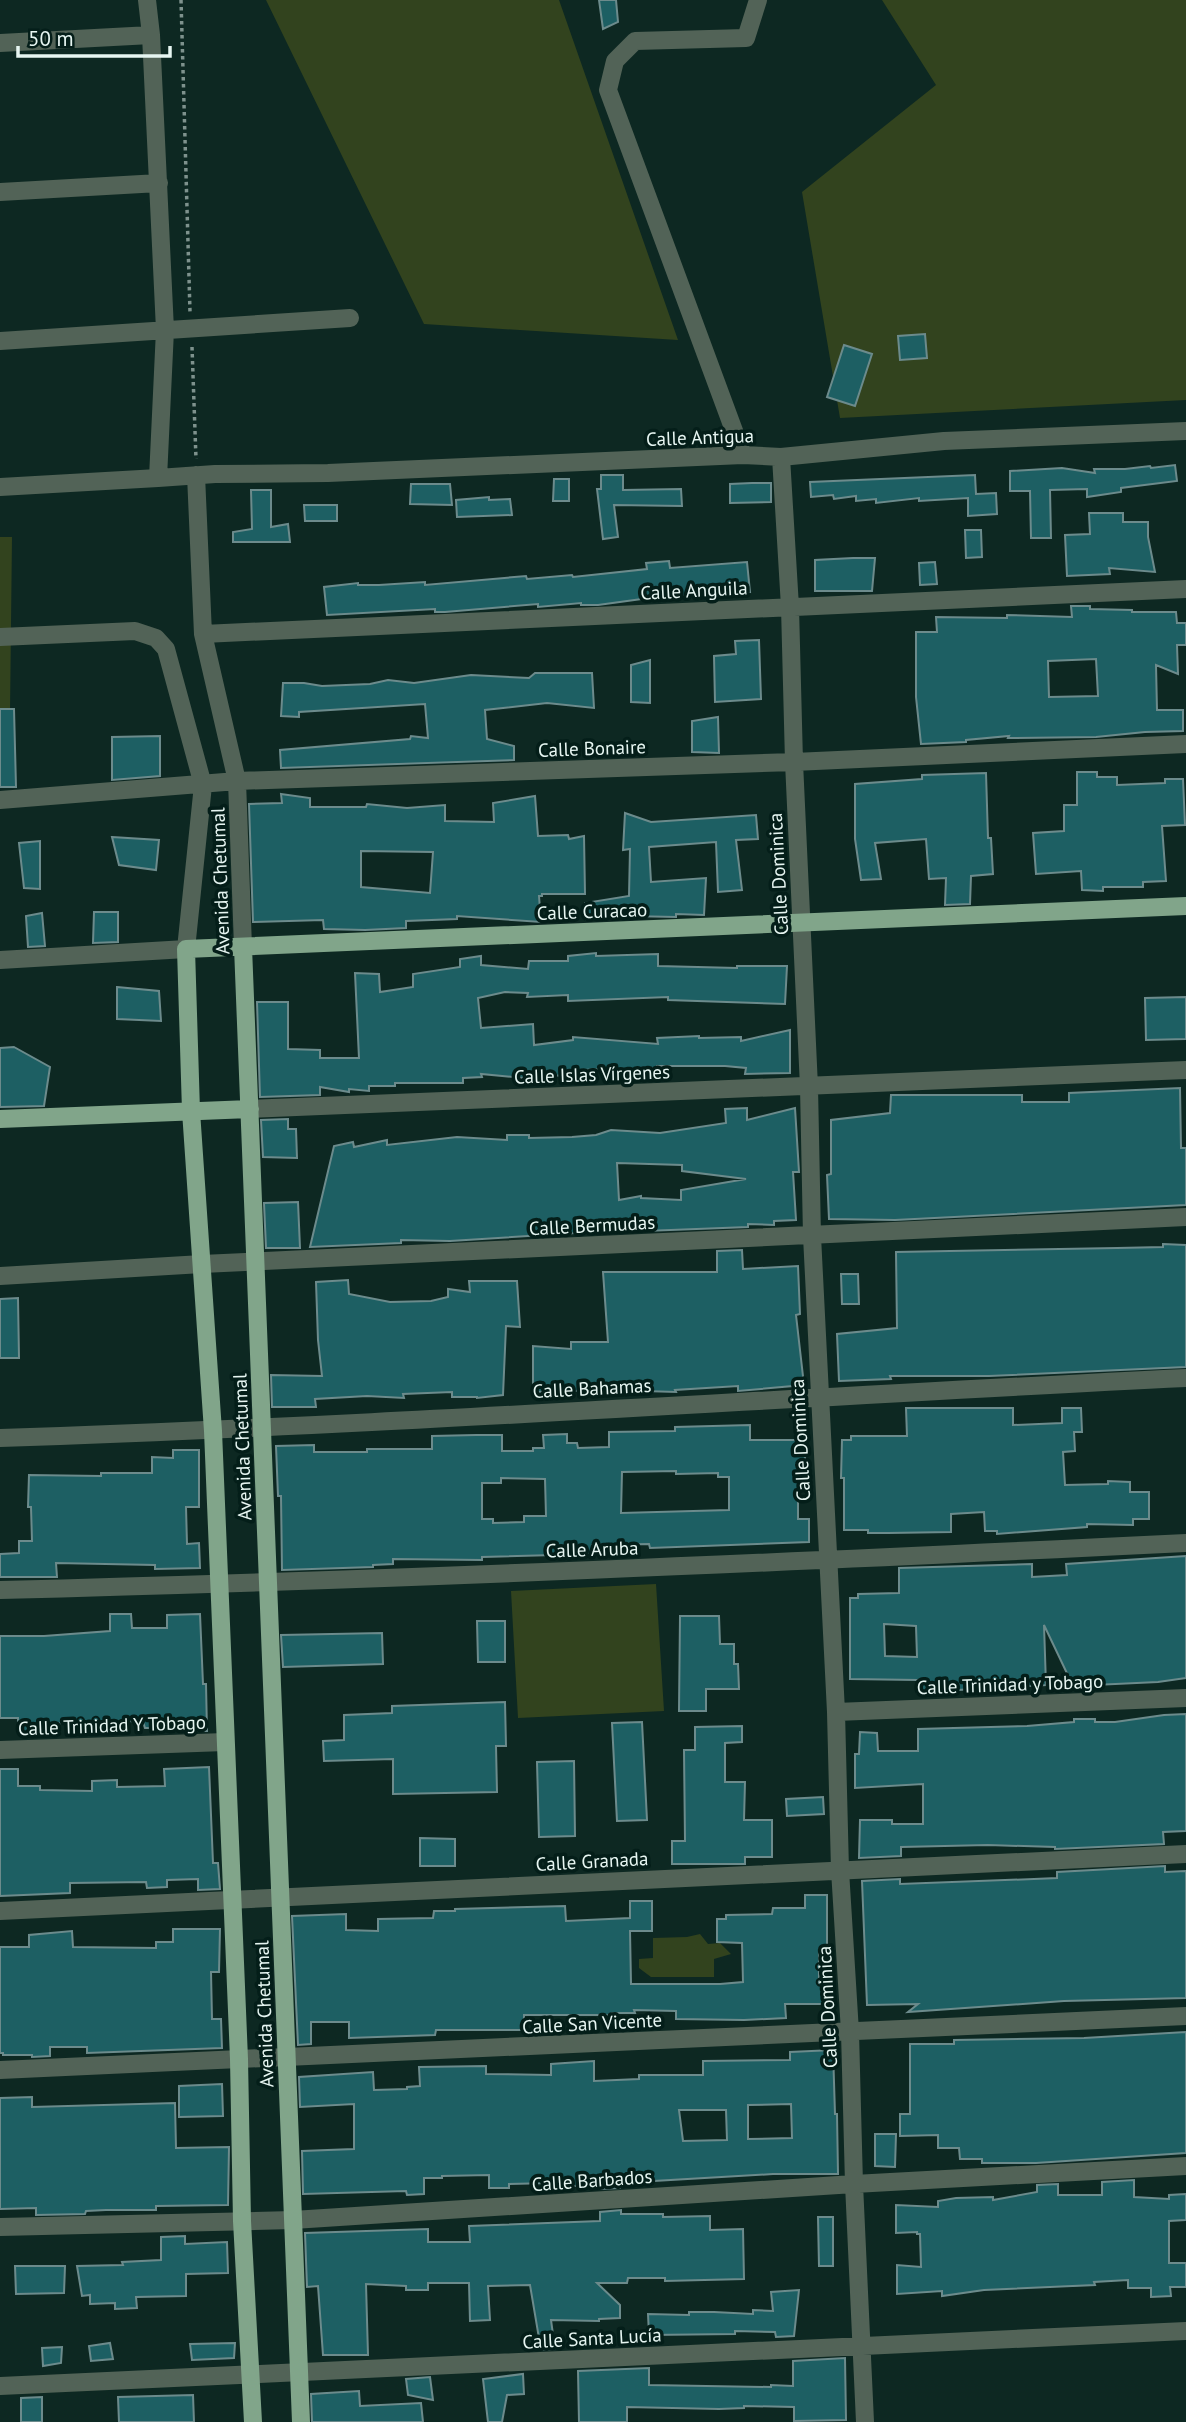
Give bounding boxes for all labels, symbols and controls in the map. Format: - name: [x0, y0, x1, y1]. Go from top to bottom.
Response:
- scale bar: [18, 14, 170, 58]
- text: 50 m: [28, 25, 74, 52]
- street label: Calle Antigua: [646, 423, 754, 451]
- street label: Calle Anguila: [640, 575, 748, 605]
- street label: Calle Bonaire: [538, 734, 646, 762]
- street label: Avenida Chetumal: [205, 807, 235, 955]
- street label: Calle Dominica: [763, 812, 793, 936]
- street label: Calle Curacao: [536, 897, 648, 925]
- street label: Calle Islas Vírgenes: [514, 1059, 670, 1089]
- street label: Calle Bermudas: [528, 1210, 656, 1240]
- street label: Avenida Chetumal: [227, 1373, 257, 1521]
- street label: Calle Bahamas: [532, 1373, 652, 1403]
- street label: Calle Dominica: [785, 1378, 815, 1502]
- street label: Calle Aruba: [545, 1535, 639, 1563]
- street label: Calle Trinidad y Tobago: [916, 1669, 1104, 1699]
- street label: Calle Trinidad Y Tobago: [18, 1710, 206, 1740]
- street label: Calle Granada: [535, 1846, 649, 1876]
- street label: Avenida Chetumal: [249, 1940, 279, 2088]
- street label: Calle Dominica: [812, 1945, 842, 2069]
- street label: Calle San Vicente: [521, 2007, 663, 2039]
- street label: Calle Barbados: [531, 2164, 653, 2196]
- street label: Calle Santa Lucía: [522, 2322, 662, 2354]

